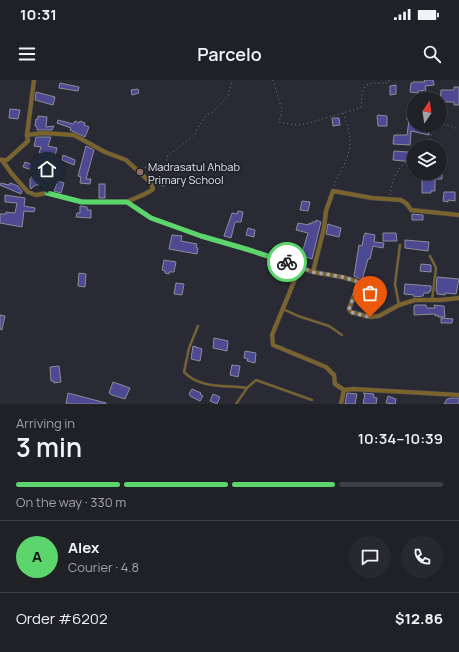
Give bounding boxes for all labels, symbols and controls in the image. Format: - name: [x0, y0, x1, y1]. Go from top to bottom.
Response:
- text: 10:31: [20, 4, 57, 25]
- text: Parcelo: [197, 42, 262, 66]
- icon: menu: [16, 43, 38, 65]
- icon: search: [421, 43, 443, 65]
- north arrow: [407, 92, 447, 132]
- map controls: [407, 92, 447, 180]
- button: layers: [407, 140, 447, 180]
- pin: [30, 152, 64, 193]
- icon: home: [36, 158, 58, 180]
- place label: Madrasatul Ahbab Primary School: [148, 159, 240, 187]
- marker: Madrasatul Ahbab Primary School: [135, 167, 145, 177]
- courier: [267, 242, 307, 282]
- icon: bike: [276, 251, 298, 273]
- pin: [353, 276, 387, 317]
- icon: bag: [359, 282, 381, 304]
- text: Arriving in: [16, 414, 75, 432]
- text: 10:34–10:39: [358, 428, 443, 449]
- text: 3 min: [16, 429, 82, 465]
- text: On the way · 330 m: [16, 493, 126, 511]
- button: chat: [349, 536, 391, 578]
- button: phone: [401, 536, 443, 578]
- text: Alex: [68, 537, 99, 558]
- text: A: [32, 546, 42, 567]
- text: Courier · 4.8: [68, 558, 139, 576]
- text: Order #6202: [16, 608, 108, 629]
- text: $12.86: [395, 608, 443, 629]

